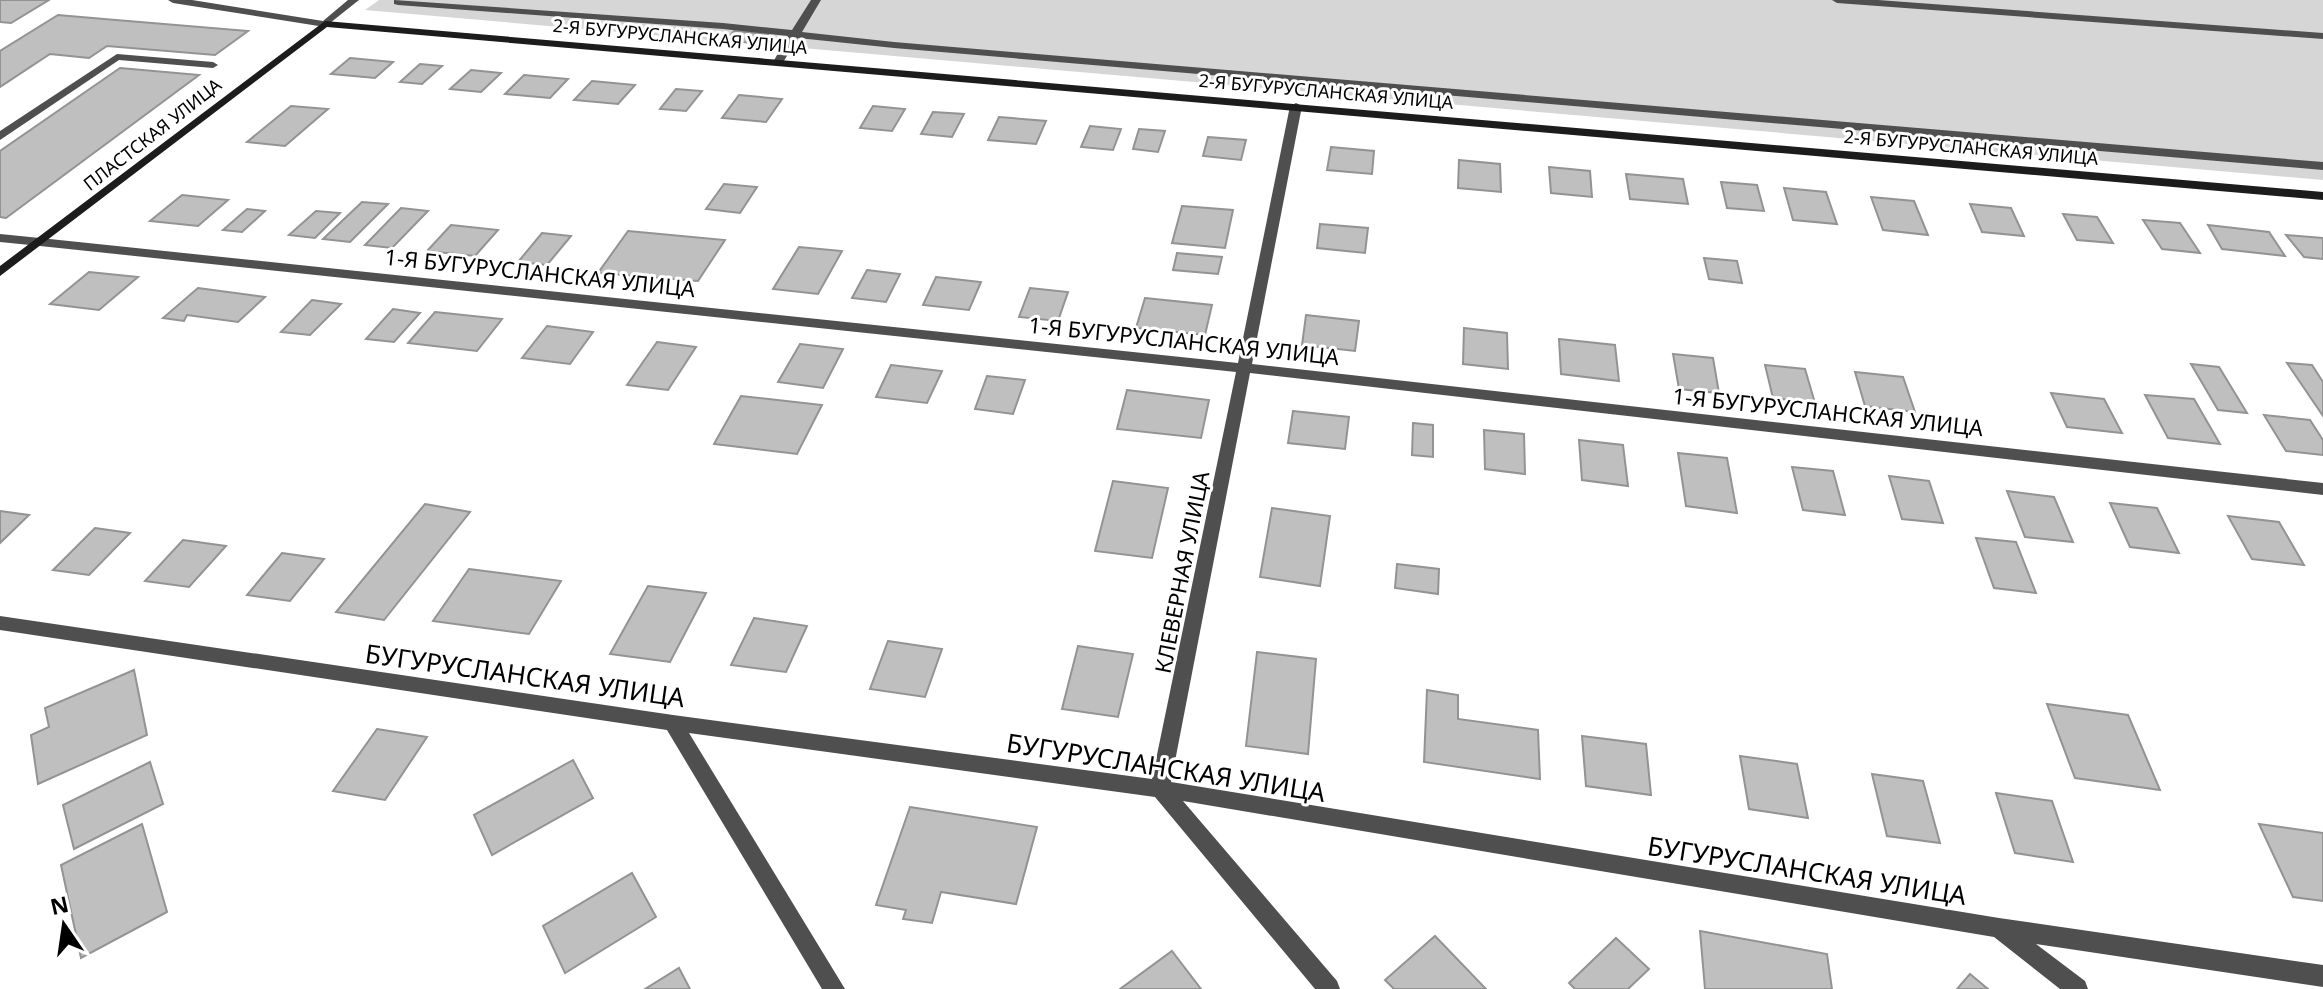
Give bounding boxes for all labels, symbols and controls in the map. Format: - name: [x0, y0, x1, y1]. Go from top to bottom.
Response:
- street label: 2-Я БУГУРУСЛАНСКАЯ УЛИЦА: [552, 13, 809, 59]
- street label: 2-Я БУГУРУСЛАНСКАЯ УЛИЦА: [1198, 68, 1455, 114]
- street label: ПЛАСТСКАЯ УЛИЦА: [78, 72, 226, 195]
- street label: 2-Я БУГУРУСЛАНСКАЯ УЛИЦА: [1843, 124, 2100, 170]
- street label: 1-Я БУГУРУСЛАНСКАЯ УЛИЦА: [383, 241, 698, 303]
- street label: 1-Я БУГУРУСЛАНСКАЯ УЛИЦА: [1027, 309, 1342, 371]
- street label: 1-Я БУГУРУСЛАНСКАЯ УЛИЦА: [1671, 380, 1986, 442]
- street label: КЛЕВЕРНАЯ УЛИЦА: [1147, 467, 1215, 676]
- street label: БУГУРУСЛАНСКАЯ УЛИЦА: [363, 635, 687, 715]
- street label: БУГУРУСЛАНСКАЯ УЛИЦА: [1004, 724, 1328, 810]
- street label: БУГУРУСЛАНСКАЯ УЛИЦА: [1645, 827, 1969, 913]
- north arrow: [24, 885, 104, 965]
- text: N: [47, 888, 71, 921]

